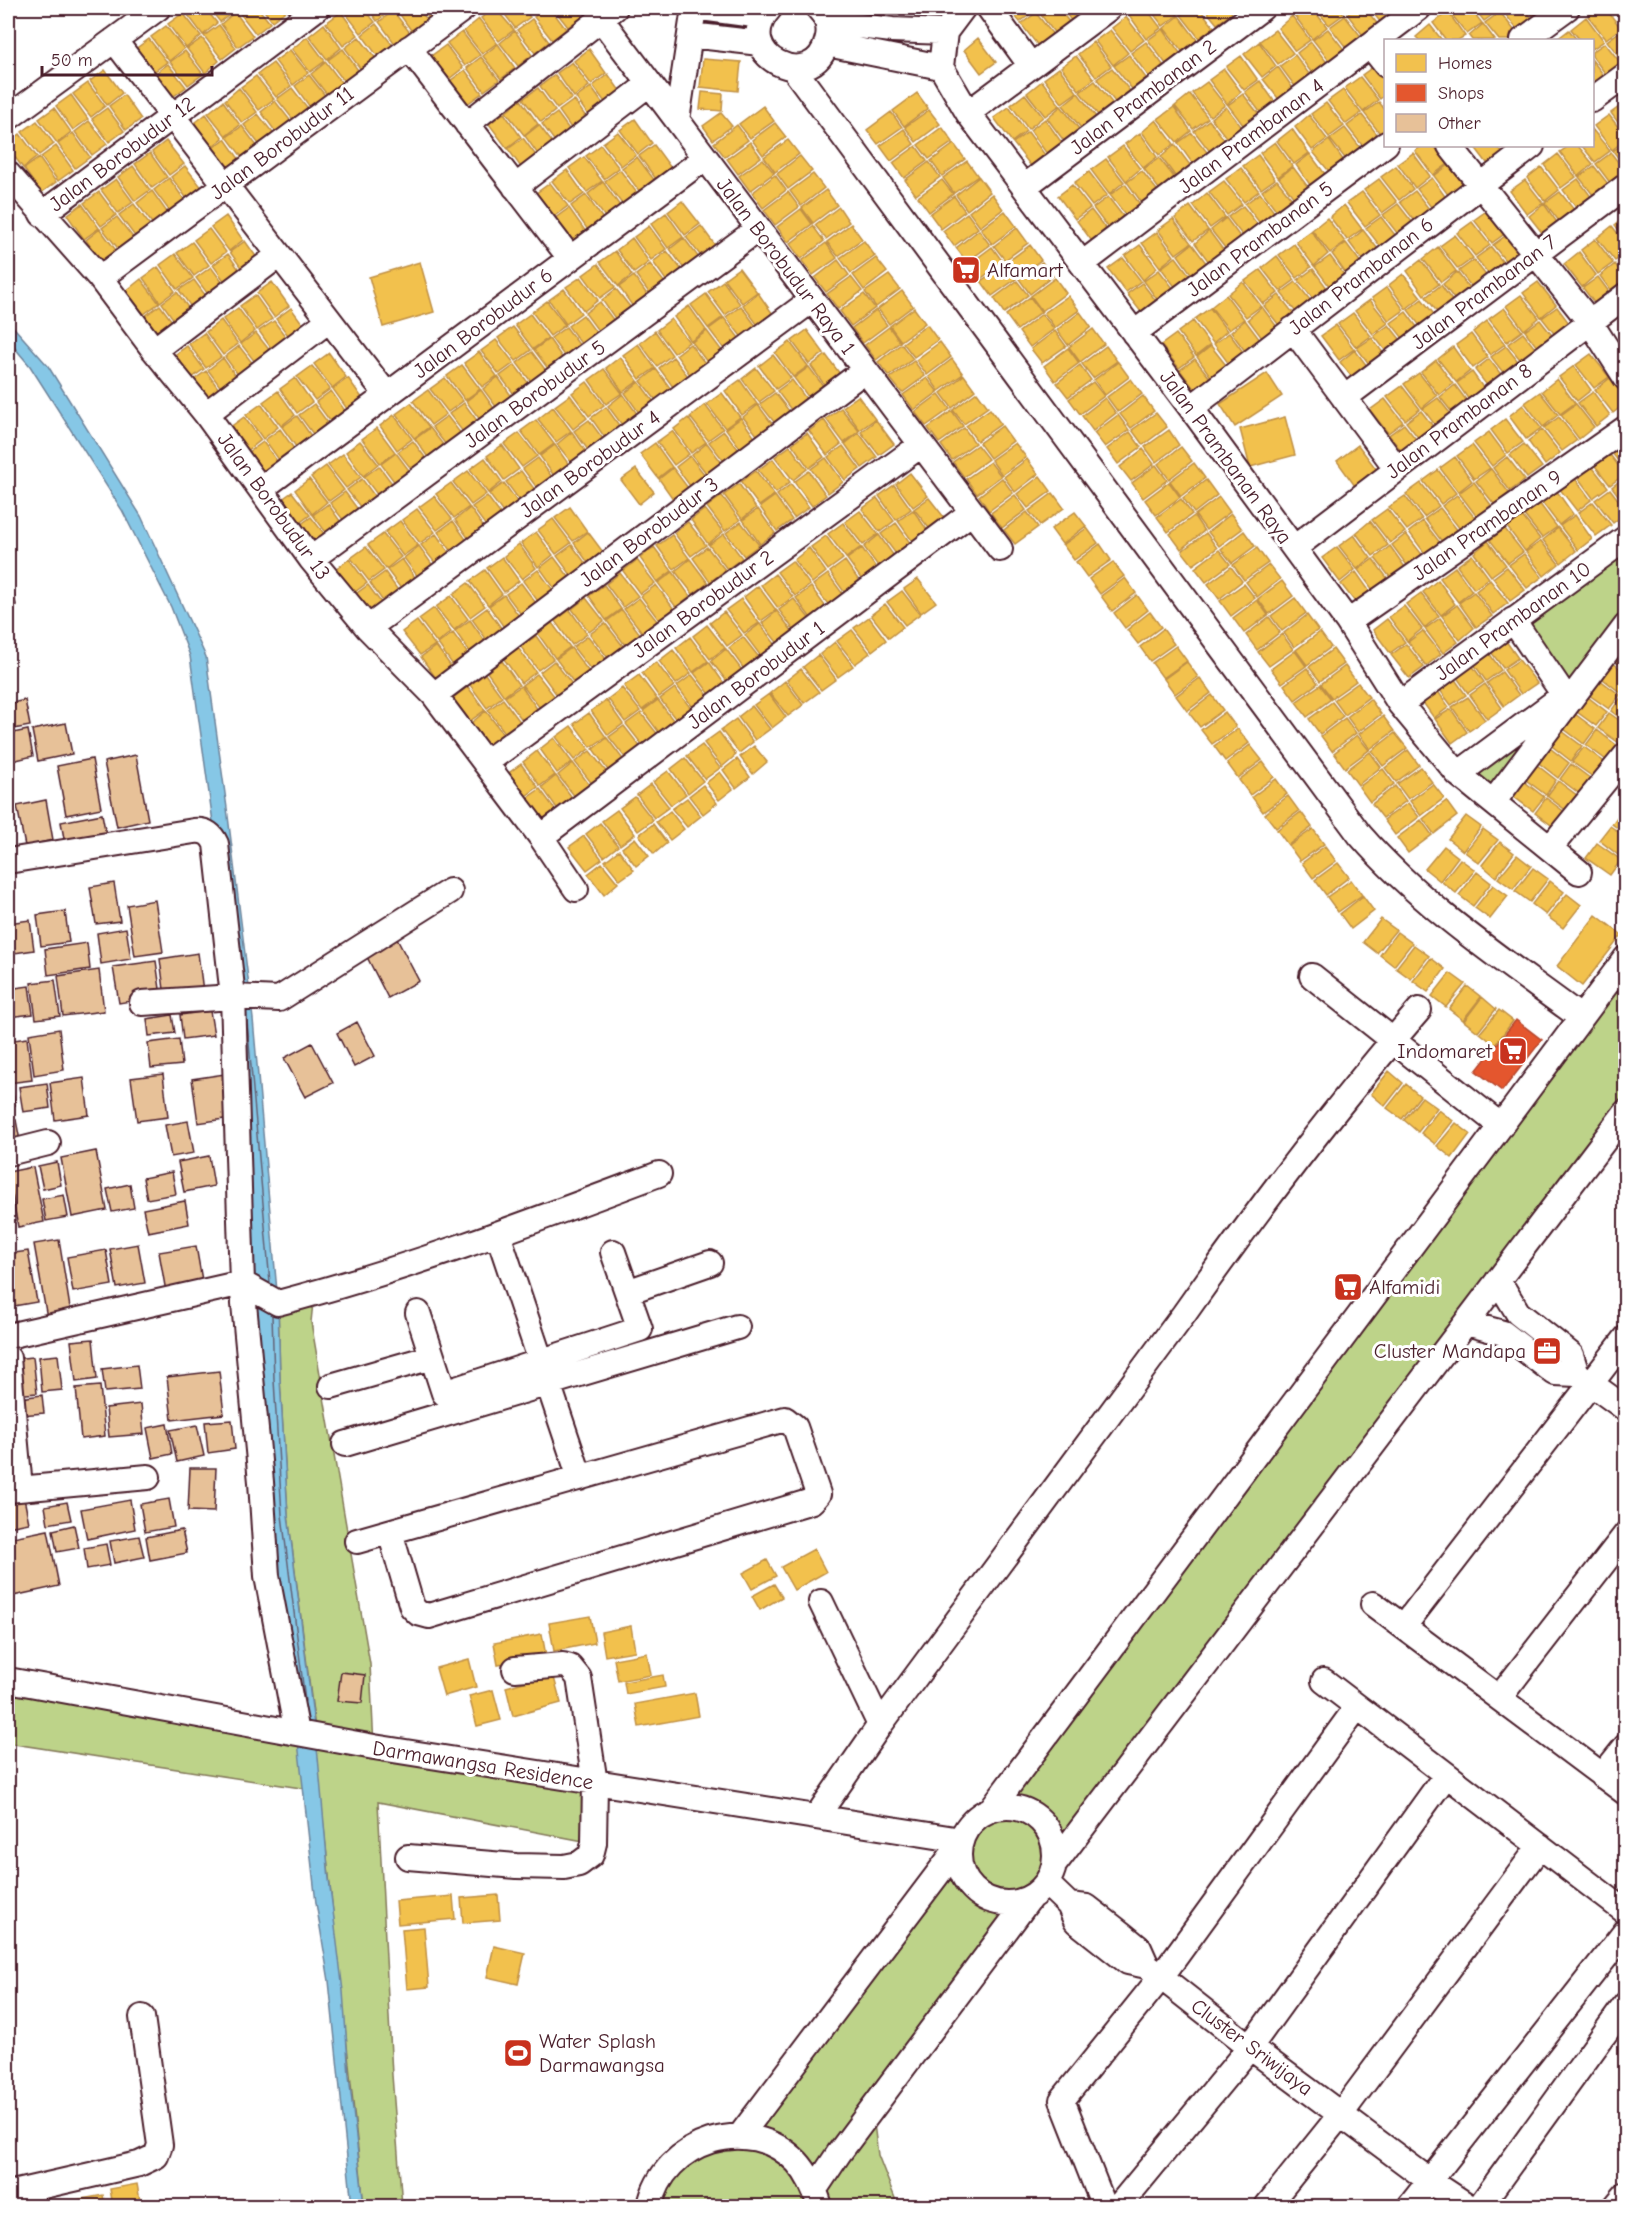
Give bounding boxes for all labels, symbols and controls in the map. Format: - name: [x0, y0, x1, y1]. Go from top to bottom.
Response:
- street label: Jalan Prambanan 2: [1065, 34, 1221, 160]
- scale bar: [42, 39, 212, 77]
- legend: [1384, 39, 1594, 147]
- text: 50 m: [51, 50, 93, 71]
- text: Homes: [1438, 53, 1492, 74]
- street label: Jalan Prambanan 4: [1174, 74, 1328, 198]
- street label: Jalan Borobudur 11: [205, 81, 359, 205]
- text: Shops: [1438, 83, 1484, 104]
- street label: Jalan Borobudur 12: [44, 91, 200, 217]
- text: Other: [1438, 113, 1481, 134]
- street label: Jalan Borobudur Raya 1: [712, 173, 860, 359]
- street label: Jalan Prambanan 5: [1182, 176, 1338, 302]
- street label: Jalan Prambanan 6: [1284, 212, 1438, 340]
- street label: Jalan Prambanan 7: [1407, 230, 1561, 354]
- supermarket icon: Alfamart: [950, 254, 982, 286]
- place label: Alfamart: [987, 258, 1064, 282]
- street label: Jalan Borobudur 6: [409, 263, 557, 383]
- street label: Jalan Borobudur 5: [460, 335, 610, 453]
- street label: Jalan Prambanan 8: [1381, 358, 1537, 484]
- street label: Jalan Prambanan Raya: [1155, 366, 1297, 548]
- street label: Jalan Borobudur 4: [515, 405, 665, 523]
- street label: Jalan Borobudur 13: [213, 428, 335, 584]
- street label: Jalan Prambanan 9: [1408, 464, 1566, 586]
- street label: Jalan Borobudur 3: [575, 472, 723, 592]
- street label: Jalan Borobudur 2: [628, 545, 778, 663]
- street label: Jalan Prambanan 10: [1430, 556, 1596, 686]
- street label: Jalan Borobudur 1: [683, 616, 829, 734]
- supermarket icon: Indomaret: [1497, 1035, 1529, 1067]
- place label: Indomaret: [1397, 1039, 1493, 1063]
- supermarket icon: Alfamidi: [1332, 1271, 1364, 1303]
- place label: Alfamidi: [1369, 1275, 1440, 1299]
- office icon: Cluster Mandapa: [1531, 1335, 1563, 1367]
- place label: Cluster Mandapa: [1374, 1339, 1526, 1363]
- street label: Darmawangsa Residence: [371, 1736, 595, 1794]
- street label: Cluster Sriwijaya: [1186, 1993, 1318, 2101]
- place label: Water Splash Darmawangsa: [539, 2029, 665, 2077]
- sports icon: Water Splash Darmawangsa: [502, 2037, 534, 2069]

